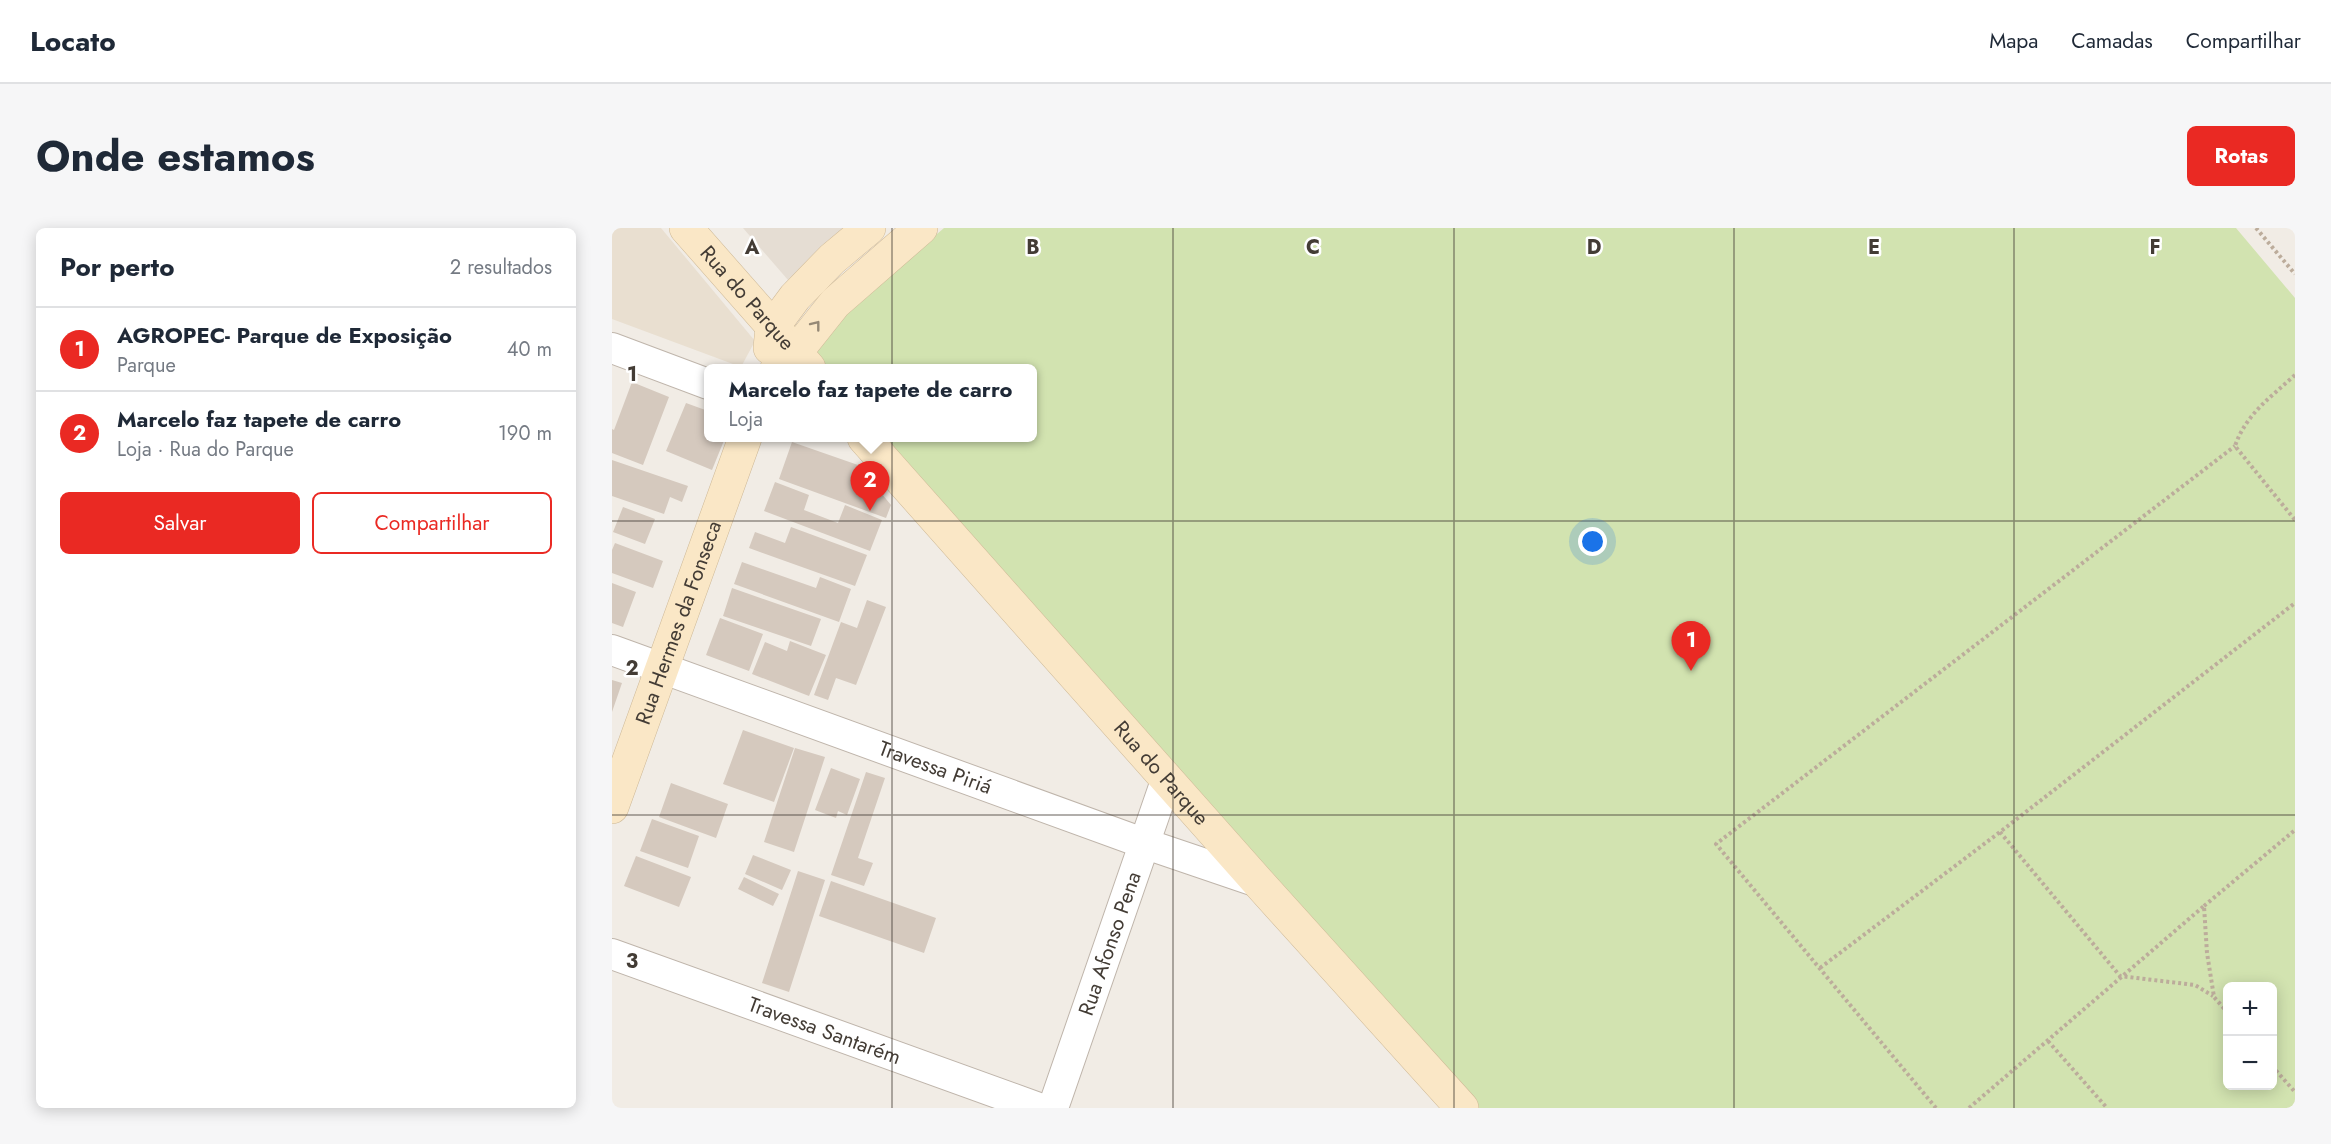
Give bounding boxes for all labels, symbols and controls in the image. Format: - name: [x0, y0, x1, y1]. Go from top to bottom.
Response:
- text: Locato: [30, 21, 116, 62]
- text: Mapa: [1989, 26, 2038, 56]
- text: Camadas: [2071, 26, 2153, 56]
- text: Compartilhar: [2186, 26, 2301, 56]
- text: Onde estamos: [36, 126, 315, 187]
- button: Rotas: [2187, 126, 2295, 186]
- text: A: [744, 233, 760, 262]
- text: B: [1026, 233, 1040, 262]
- text: C: [1306, 233, 1320, 262]
- text: D: [1587, 233, 1601, 262]
- text: E: [1868, 233, 1880, 262]
- text: F: [2149, 233, 2161, 262]
- street label: Rua do Parque: [693, 239, 802, 357]
- text: Por perto: [60, 248, 174, 286]
- text: 2 resultados: [450, 253, 552, 282]
- text: AGROPEC- Parque de Exposição: [117, 319, 452, 351]
- one-way arrow: [809, 321, 820, 332]
- text: 1: [74, 335, 85, 364]
- text: 40 m: [507, 335, 552, 364]
- text: Parque: [117, 351, 176, 380]
- text: 1: [627, 360, 637, 389]
- popup: [704, 364, 1037, 442]
- text: Marcelo faz tapete de carro: [728, 373, 1013, 405]
- text: Marcelo faz tapete de carro: [117, 403, 401, 435]
- text: Loja: [728, 405, 763, 434]
- text: 2: [73, 419, 86, 448]
- text: 190 m: [498, 419, 552, 448]
- text: Loja · Rua do Parque: [117, 435, 294, 464]
- pin: 2: [850, 462, 890, 511]
- button: Salvar: [60, 492, 300, 554]
- button: Compartilhar: [312, 492, 552, 554]
- street label: Rua Hermes da Fonseca: [628, 517, 729, 729]
- your location: [1578, 527, 1607, 556]
- pin: 1: [1672, 622, 1710, 671]
- text: 2: [625, 654, 639, 683]
- street label: Rua do Parque: [1107, 714, 1216, 832]
- street label: Travessa Piriá: [875, 733, 996, 802]
- street label: Rua Afonso Pena: [1071, 867, 1149, 1020]
- text: 3: [626, 947, 638, 976]
- map controls: [2223, 982, 2277, 1090]
- button: +: [2223, 982, 2277, 1036]
- street label: Travessa Santarém: [744, 989, 905, 1072]
- button: −: [2223, 1036, 2277, 1090]

